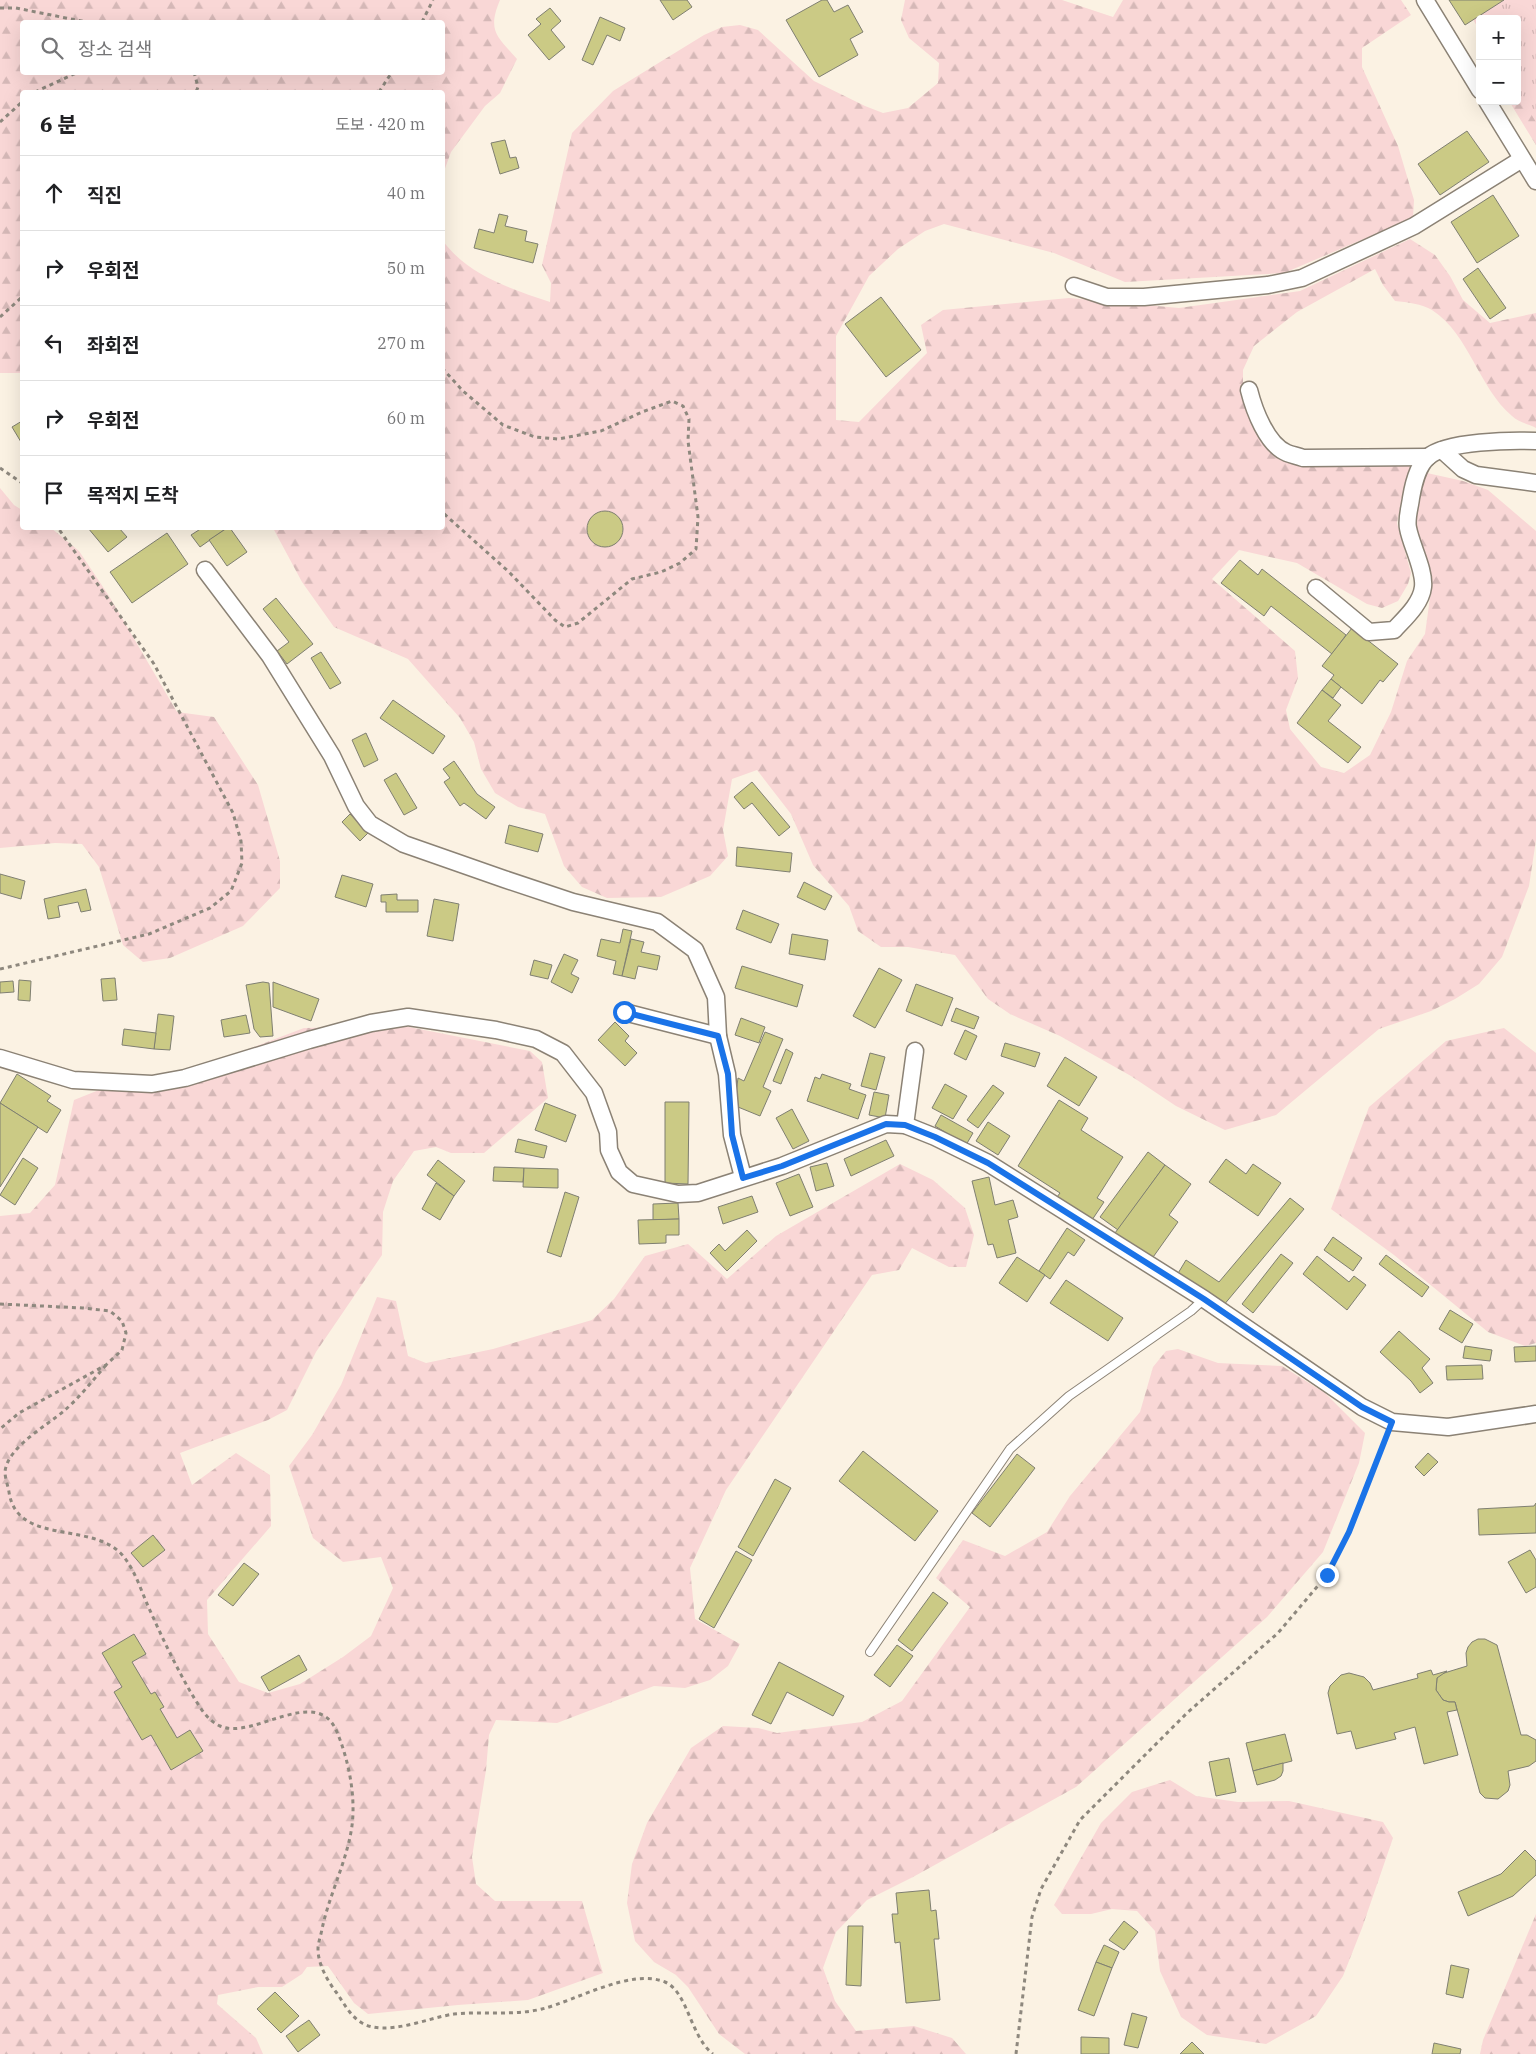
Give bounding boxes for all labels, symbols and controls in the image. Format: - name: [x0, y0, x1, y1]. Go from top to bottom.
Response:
- map controls: [1476, 15, 1521, 105]
- button: +: [1476, 15, 1521, 60]
- search box: [20, 20, 445, 75]
- icon: search: [38, 34, 66, 62]
- text: 장소 검색: [78, 37, 152, 61]
- button: −: [1476, 60, 1521, 105]
- text: 6 분: [40, 110, 77, 138]
- text: 도보 · 420 m: [335, 114, 425, 134]
- icon: ahead: [40, 179, 68, 207]
- text: 직진: [87, 183, 122, 207]
- text: 40 m: [387, 183, 425, 203]
- icon: right: [40, 254, 68, 282]
- text: 우회전: [87, 258, 139, 282]
- text: 50 m: [387, 258, 425, 278]
- icon: left: [40, 329, 68, 357]
- text: 좌회전: [87, 333, 139, 357]
- text: 270 m: [377, 333, 425, 353]
- icon: right: [40, 404, 68, 432]
- text: 우회전: [87, 408, 139, 432]
- text: 60 m: [387, 408, 425, 428]
- icon: arrive: [40, 479, 68, 507]
- text: 목적지 도착: [87, 483, 179, 507]
- route start: [613, 1001, 636, 1024]
- route end: [1316, 1564, 1339, 1587]

